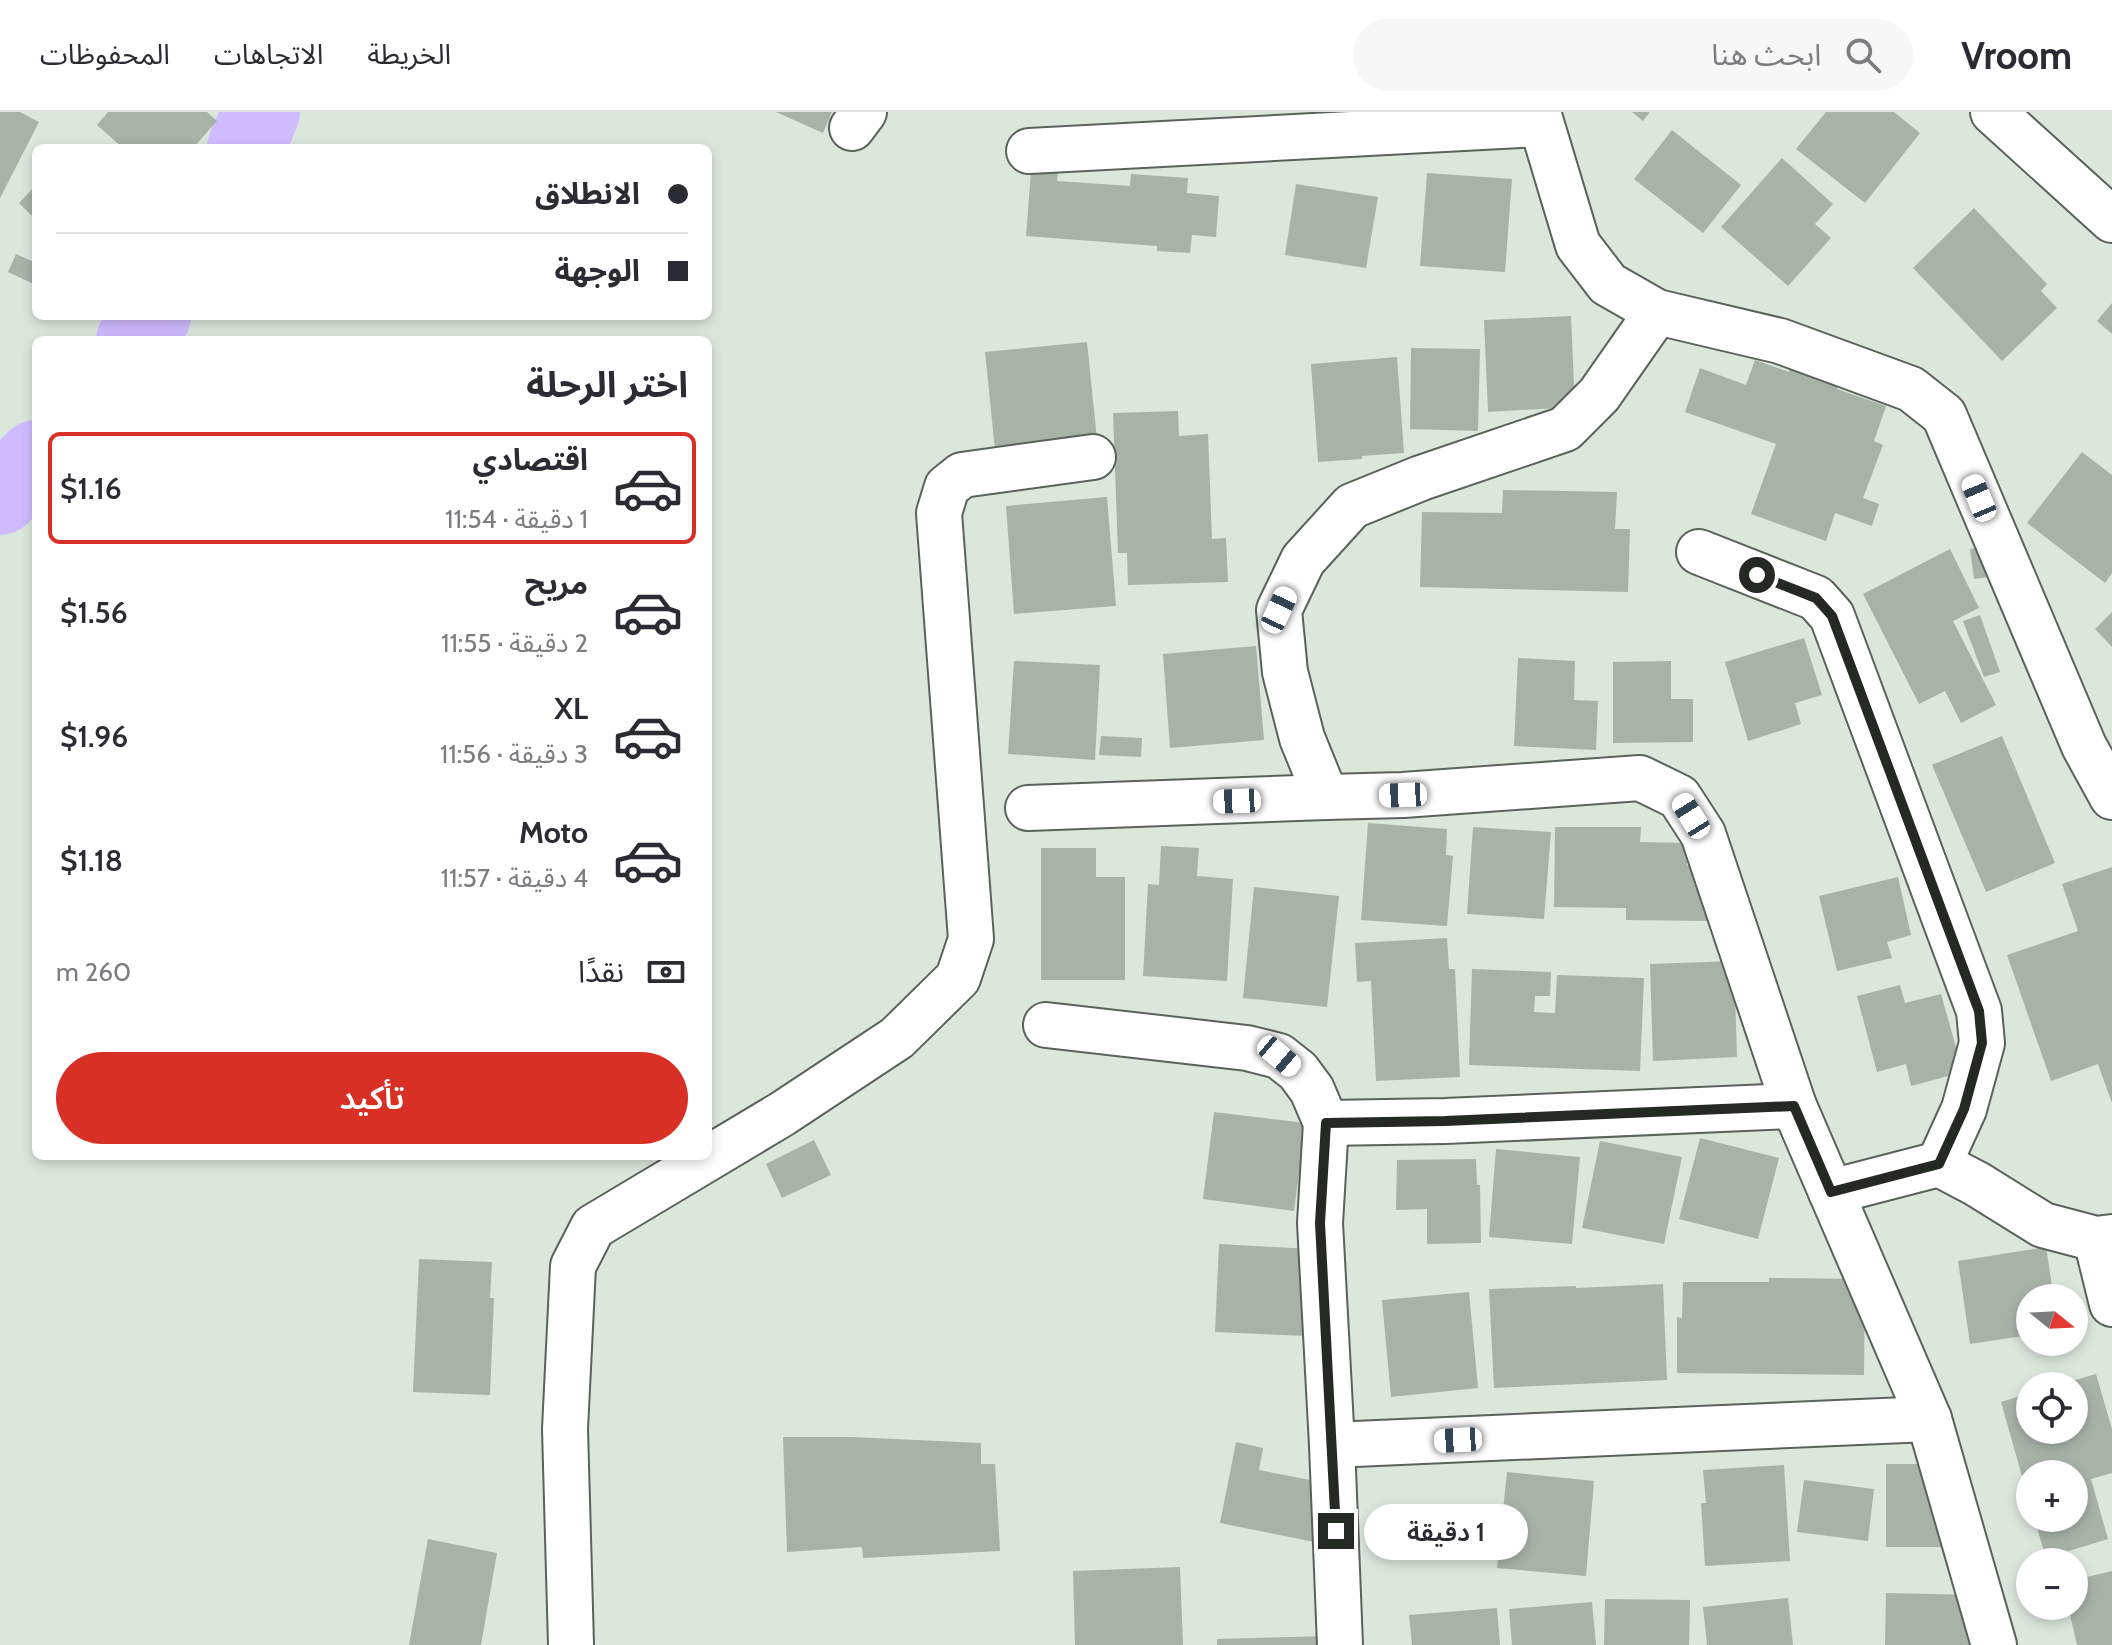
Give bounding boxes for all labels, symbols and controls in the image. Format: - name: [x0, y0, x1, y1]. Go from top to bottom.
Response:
- search box: [1353, 19, 1913, 91]
- text: Vroom: [1961, 32, 2072, 79]
- icon: search: [1841, 33, 1885, 77]
- text: ابحث هنا: [1711, 36, 1821, 73]
- text: المحفوظات: [40, 37, 170, 71]
- text: الاتجاهات: [214, 37, 323, 71]
- text: الخريطة: [367, 37, 451, 71]
- text: الانطلاق: [535, 175, 640, 212]
- text: الوجهة: [555, 252, 640, 289]
- text: اختر الرحلة: [526, 362, 688, 406]
- text: اقتصادي: [473, 441, 588, 478]
- icon: car: [612, 452, 684, 524]
- text: $1.16: [60, 470, 122, 507]
- car: [1959, 471, 1999, 525]
- text: 1 دقيقة · 11:54: [445, 503, 588, 535]
- route start: [1739, 557, 1775, 593]
- text: مريح: [525, 565, 588, 602]
- icon: car: [612, 576, 684, 648]
- car: [1258, 583, 1300, 637]
- text: $1.56: [60, 594, 128, 631]
- text: 2 دقيقة · 11:55: [441, 627, 588, 659]
- text: XL: [554, 690, 588, 727]
- icon: car: [612, 700, 684, 772]
- text: $1.96: [60, 718, 128, 755]
- text: 3 دقيقة · 11:56: [440, 738, 588, 770]
- car: [1379, 782, 1427, 808]
- car: [1213, 788, 1261, 814]
- car: [1668, 789, 1714, 843]
- text: Moto: [519, 814, 588, 851]
- icon: car: [612, 824, 684, 896]
- text: $1.18: [60, 842, 123, 879]
- text: 4 دقيقة · 11:57: [440, 862, 588, 894]
- icon: cash: [644, 950, 688, 994]
- text: نقدًا: [578, 953, 624, 990]
- text: 260 m: [56, 956, 131, 988]
- car: [1253, 1031, 1305, 1081]
- button: تأكيد: [56, 1052, 688, 1144]
- north arrow: [2016, 1284, 2088, 1356]
- map controls: [2016, 1284, 2088, 1620]
- button: locate: [2016, 1372, 2088, 1444]
- car: [1433, 1427, 1483, 1453]
- button: +: [2016, 1460, 2088, 1532]
- callout: 1 دقيقة: [1364, 1503, 1528, 1559]
- route end: [1318, 1513, 1354, 1549]
- text: 1 دقيقة: [1407, 1516, 1485, 1548]
- button: −: [2016, 1548, 2088, 1620]

